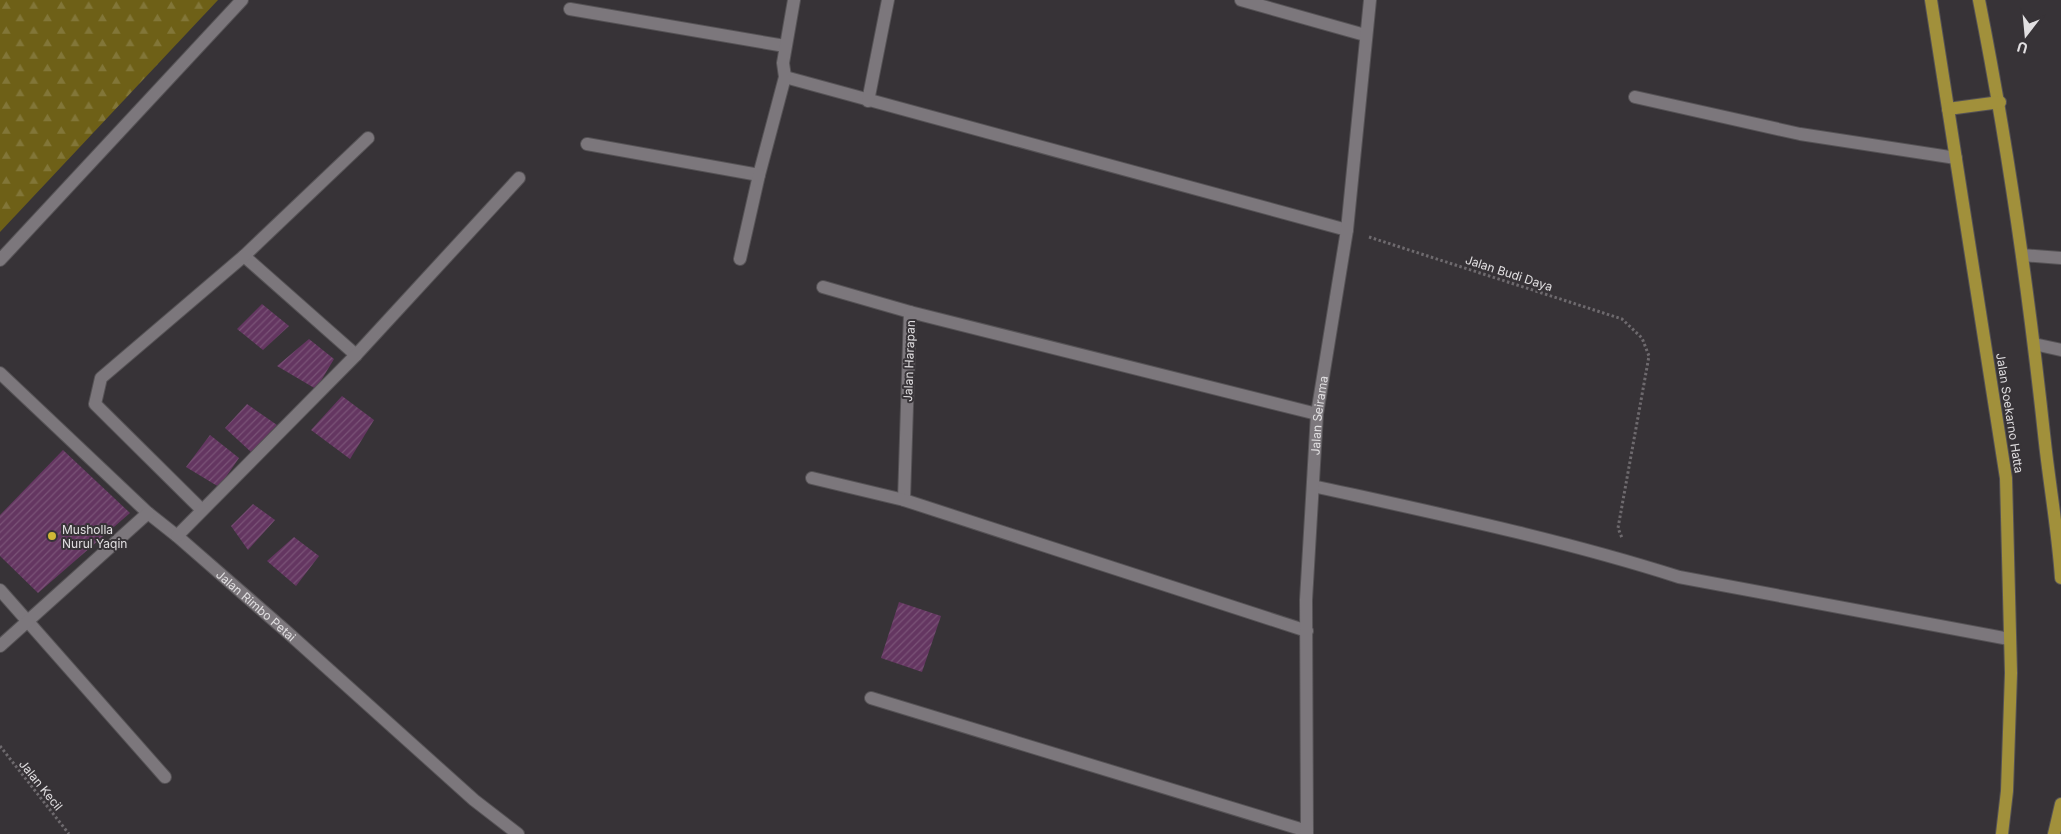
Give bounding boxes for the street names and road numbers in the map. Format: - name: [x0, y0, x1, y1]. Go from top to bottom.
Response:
- street label: Jalan Budi Daya: [1463, 252, 1555, 294]
- street label: Jalan Harapan: [900, 320, 918, 402]
- street label: Jalan Soekarno Hatta: [1993, 352, 2027, 474]
- street label: Jalan Seirama: [1307, 375, 1331, 456]
- street label: Jalan Rimbo Petai: [213, 566, 299, 644]
- street label: Jalan Kecil: [16, 757, 66, 813]

